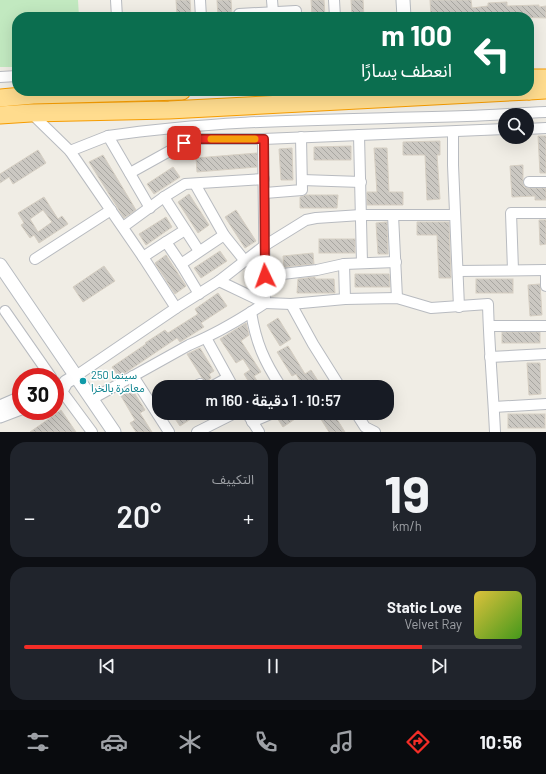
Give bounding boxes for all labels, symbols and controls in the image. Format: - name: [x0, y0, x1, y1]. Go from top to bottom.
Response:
- text: 100 m: [381, 18, 452, 52]
- icon: left: [466, 28, 518, 80]
- text: انعطف يسارًا: [361, 59, 452, 81]
- map controls: [498, 108, 534, 144]
- button: search: [498, 108, 534, 144]
- pin: [167, 126, 201, 160]
- icon: arrive: [173, 132, 195, 154]
- position arrow: [244, 255, 286, 297]
- speed limit sign: 30: [12, 368, 64, 420]
- place label: سينما 250 معامرة بالخرا: [91, 368, 145, 395]
- marker: سينما 250 معامرة بالخرا: [78, 376, 88, 386]
- text: 10:57 · 1 دقيقة · 160 m: [205, 391, 341, 409]
- text: 19: [384, 461, 430, 523]
- text: التكييف: [212, 471, 254, 487]
- text: 20°: [117, 498, 161, 534]
- text: −: [24, 504, 35, 530]
- text: +: [243, 504, 254, 530]
- text: km/h: [392, 518, 422, 534]
- text: Static Love: [387, 598, 462, 616]
- text: Velvet Ray: [404, 616, 462, 632]
- icon: previous: [96, 655, 118, 677]
- icon: pause: [262, 655, 284, 677]
- icon: next: [428, 655, 450, 677]
- icon: filters: [24, 728, 52, 756]
- icon: car: [100, 728, 128, 756]
- icon: climate: [176, 728, 204, 756]
- icon: phone: [252, 728, 280, 756]
- icon: music: [328, 728, 356, 756]
- icon: directions: [404, 728, 432, 756]
- text: 10:56: [479, 731, 522, 753]

